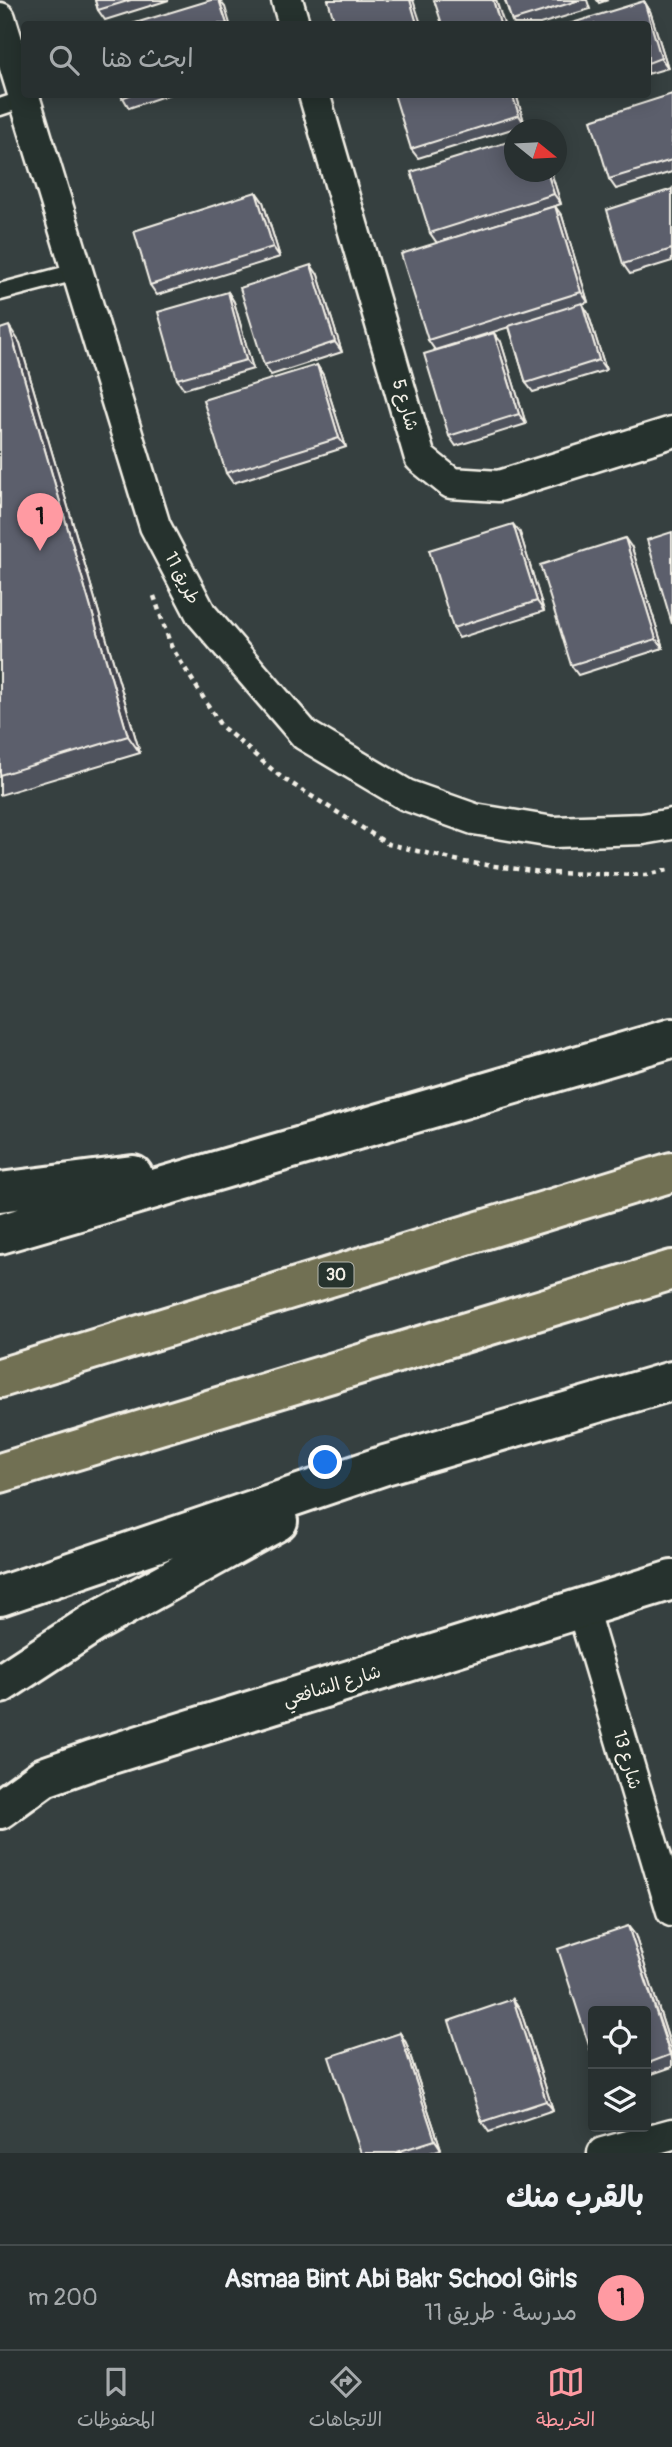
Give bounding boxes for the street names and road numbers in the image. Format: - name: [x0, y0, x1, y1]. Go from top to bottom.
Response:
- street label: شارع 5: [387, 377, 423, 433]
- street label: طريق 11: [159, 548, 205, 608]
- road number: 30: [318, 1262, 354, 1288]
- street label: شارع الشافعي: [280, 1660, 385, 1716]
- street label: شارع 13: [608, 1728, 646, 1792]

